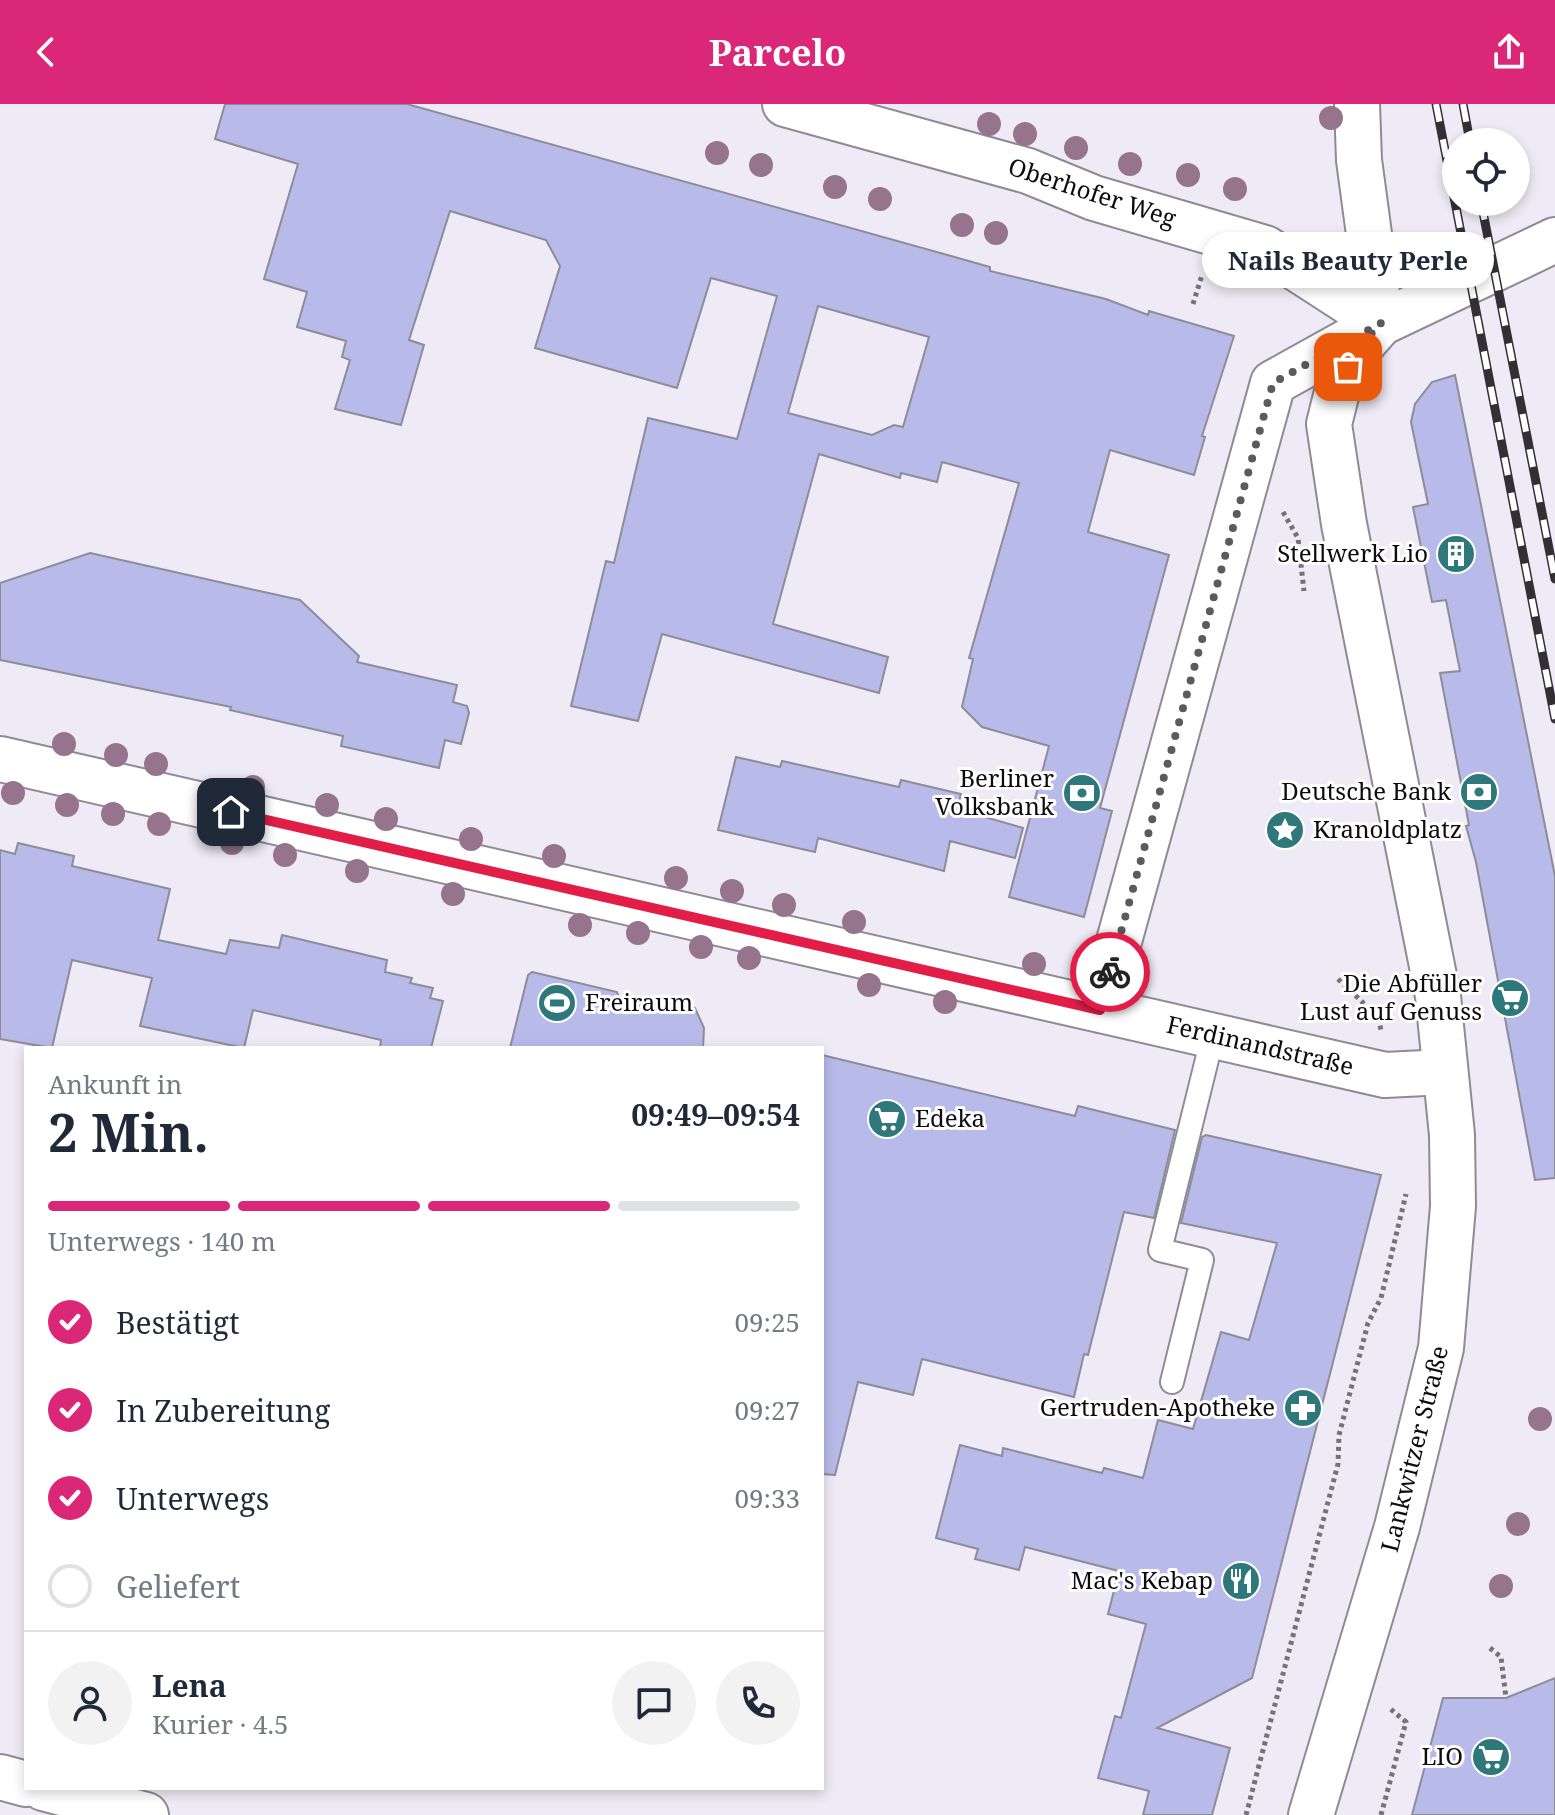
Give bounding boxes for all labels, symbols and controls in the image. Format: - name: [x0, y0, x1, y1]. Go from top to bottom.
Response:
- text: Parcelo: [709, 28, 846, 77]
- icon: back: [24, 30, 68, 74]
- icon: share: [1487, 30, 1531, 74]
- map controls: [1442, 128, 1530, 216]
- button: locate: [1442, 128, 1530, 216]
- street label: Oberhofer Weg: [1004, 149, 1181, 234]
- callout: Nails Beauty Perle: [1202, 231, 1494, 287]
- text: Nails Beauty Perle: [1228, 242, 1468, 278]
- pin: [1314, 333, 1382, 401]
- icon: bag: [1326, 345, 1370, 389]
- building icon: Stellwerk Lio: [1435, 533, 1477, 575]
- place label: Stellwerk Lio: [1277, 536, 1428, 569]
- place label: Berliner Volksbank: [935, 761, 1055, 822]
- bank icon: Deutsche Bank: [1458, 771, 1500, 813]
- bank icon: Berliner Volksbank: [1061, 772, 1103, 814]
- place label: Deutsche Bank: [1281, 774, 1452, 807]
- pin: [197, 778, 265, 846]
- icon: home: [209, 790, 253, 834]
- place icon: Kranoldplatz: [1264, 809, 1306, 851]
- place label: Kranoldplatz: [1313, 812, 1462, 845]
- courier: [1070, 932, 1150, 1012]
- icon: bike: [1088, 950, 1132, 994]
- place label: Die Abfüller Lust auf Genuss: [1300, 966, 1482, 1027]
- supermarket icon: Die Abfüller Lust auf Genuss: [1489, 977, 1531, 1019]
- sports icon: Freiraum: [536, 982, 578, 1024]
- place label: Freiraum: [585, 985, 694, 1018]
- street label: Ferdinandstraße: [1164, 1007, 1357, 1082]
- text: Ankunft in: [48, 1066, 182, 1102]
- text: 09:49–09:54: [631, 1094, 800, 1135]
- text: 2 Min.: [48, 1096, 209, 1167]
- supermarket icon: Edeka: [866, 1098, 908, 1140]
- place label: Edeka: [915, 1101, 985, 1134]
- text: Unterwegs · 140 m: [48, 1223, 276, 1259]
- icon: check: [48, 1300, 92, 1344]
- text: Bestätigt: [116, 1302, 240, 1343]
- text: 09:25: [734, 1304, 800, 1340]
- street label: Lankwitzer Straße: [1372, 1342, 1455, 1555]
- pharmacy icon: Gertruden-Apotheke: [1282, 1387, 1324, 1429]
- icon: check: [48, 1388, 92, 1432]
- text: In Zubereitung: [116, 1390, 330, 1431]
- place label: Gertruden-Apotheke: [1040, 1390, 1275, 1423]
- text: 09:27: [734, 1392, 800, 1428]
- icon: check: [48, 1476, 92, 1520]
- text: Unterwegs: [116, 1478, 269, 1519]
- text: 09:33: [734, 1480, 800, 1516]
- restaurant icon: Mac's Kebap: [1220, 1560, 1262, 1602]
- place label: Mac's Kebap: [1071, 1563, 1213, 1596]
- text: Geliefert: [116, 1566, 240, 1607]
- button: person: [48, 1661, 132, 1745]
- button: chat: [612, 1661, 696, 1745]
- button: phone: [716, 1661, 800, 1745]
- text: Lena: [152, 1665, 227, 1706]
- text: Kurier · 4.5: [152, 1706, 289, 1742]
- supermarket icon: LIO: [1470, 1736, 1512, 1778]
- place label: LIO: [1421, 1739, 1463, 1772]

